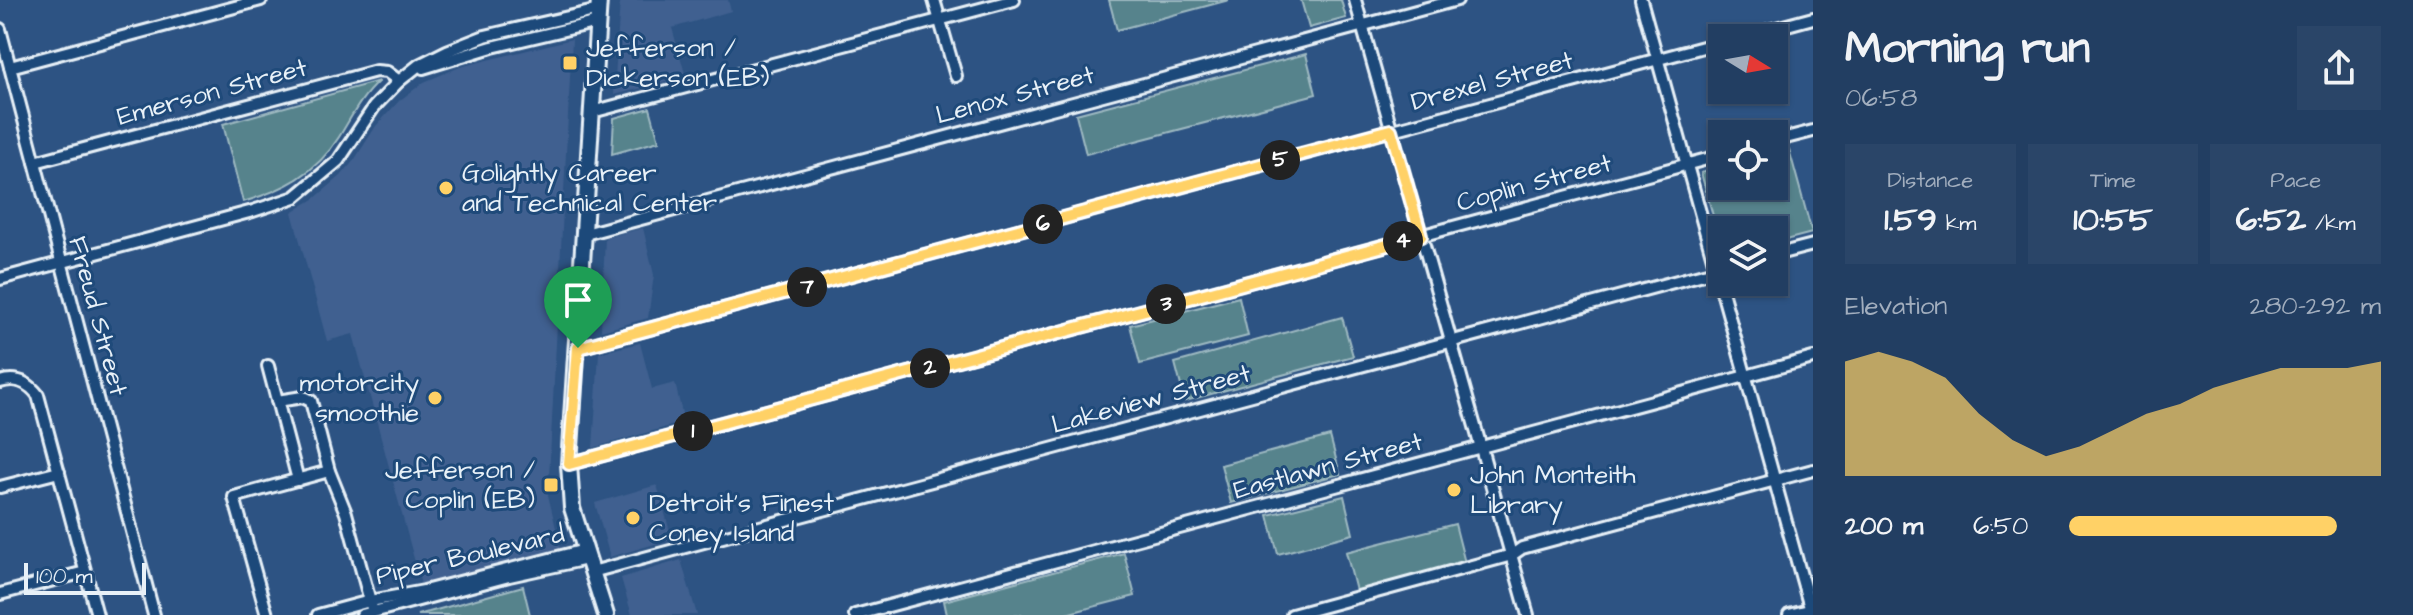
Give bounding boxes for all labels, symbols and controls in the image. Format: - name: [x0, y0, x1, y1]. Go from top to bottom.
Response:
- text: Morning run: [1845, 19, 2090, 80]
- north arrow: [1708, 24, 1788, 104]
- map controls: [1708, 24, 1788, 296]
- button: share: [2297, 26, 2381, 110]
- place label: Jefferson / Dickerson (EB): [586, 30, 769, 96]
- street label: Drexel Street: [1407, 42, 1577, 120]
- street label: Emerson Street: [113, 49, 311, 135]
- marker: Jefferson / Dickerson (EB): [561, 54, 579, 72]
- street label: Lenox Street: [932, 56, 1099, 133]
- text: 06:58: [1845, 80, 1917, 116]
- button: locate: [1708, 120, 1788, 200]
- pin: 5: [1260, 140, 1300, 180]
- text: 5: [1272, 144, 1288, 175]
- street label: Coplin Street: [1452, 145, 1616, 221]
- place label: Golightly Career and Technical Center: [462, 155, 717, 221]
- text: Distance: [1888, 165, 1973, 196]
- text: Time: [2090, 165, 2136, 196]
- text: Pace: [2270, 165, 2321, 196]
- marker: Golightly Career and Technical Center: [437, 179, 455, 197]
- text: 1.59: [1884, 196, 1937, 244]
- text: 10:55: [2073, 196, 2153, 244]
- text: 6:52: [2236, 196, 2306, 244]
- pin: 6: [1023, 204, 1063, 244]
- text: 6: [1036, 208, 1050, 239]
- text: km: [1937, 208, 1976, 239]
- text: /km: [2306, 208, 2356, 239]
- button: layers: [1708, 216, 1788, 296]
- pin: 4: [1383, 221, 1423, 261]
- text: 4: [1396, 225, 1410, 256]
- street label: Freud Street: [59, 232, 137, 400]
- pin: [544, 266, 612, 348]
- pin: 7: [787, 267, 827, 307]
- text: 7: [800, 271, 814, 302]
- icon: arrive: [556, 278, 600, 322]
- pin: 3: [1146, 284, 1186, 324]
- text: 3: [1160, 288, 1172, 319]
- text: Elevation: [1845, 288, 1947, 324]
- text: 280–292 m: [2250, 288, 2381, 324]
- pin: 2: [910, 348, 950, 388]
- text: 2: [924, 352, 936, 383]
- street label: Lakeview Street: [1048, 355, 1255, 443]
- place label: motorcity smoothie: [299, 365, 419, 431]
- marker: motorcity smoothie: [426, 389, 444, 407]
- pin: 1: [673, 411, 713, 451]
- text: 1: [692, 415, 694, 446]
- street label: Eastlawn Street: [1230, 423, 1427, 509]
- place label: Jefferson / Coplin (EB): [385, 452, 535, 518]
- place label: John Monteith Library: [1470, 457, 1636, 525]
- marker: Jefferson / Coplin (EB): [542, 476, 560, 494]
- marker: John Monteith Library: [1445, 481, 1463, 499]
- place label: Detroit's Finest Coney Island: [649, 485, 835, 553]
- text: 200 m: [1845, 508, 1923, 544]
- text: 6:50: [1973, 508, 2028, 544]
- marker: Detroit's Finest Coney Island: [624, 509, 642, 527]
- street label: Piper Boulevard: [372, 516, 568, 594]
- scale bar: [24, 559, 146, 595]
- text: 100 m: [36, 561, 93, 592]

